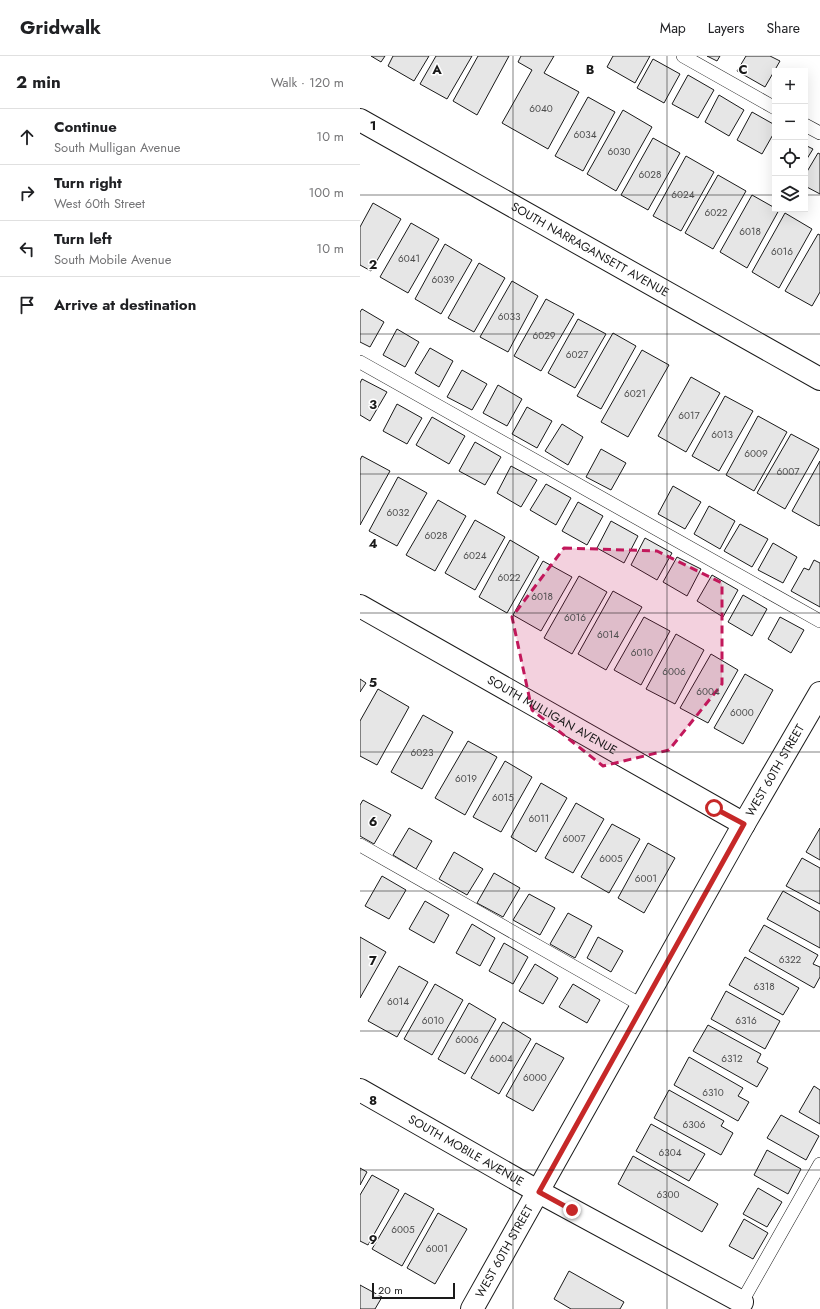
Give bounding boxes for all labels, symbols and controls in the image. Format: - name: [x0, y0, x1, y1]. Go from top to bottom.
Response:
- text: Gridwalk: [20, 14, 101, 41]
- text: Map: [660, 18, 686, 38]
- text: Layers: [708, 18, 744, 38]
- text: Share: [766, 18, 800, 38]
- text: A: [431, 60, 442, 79]
- text: B: [586, 60, 595, 79]
- text: C: [738, 60, 748, 79]
- map controls: [772, 68, 808, 212]
- button: +: [772, 68, 808, 104]
- text: 2 min: [16, 70, 61, 94]
- text: Walk · 120 m: [271, 73, 344, 92]
- house number: 6040: [529, 101, 553, 116]
- button: −: [772, 104, 808, 140]
- text: Continue: [54, 116, 117, 138]
- text: 1: [370, 116, 376, 135]
- icon: ahead: [16, 126, 38, 148]
- text: 10 m: [316, 127, 344, 146]
- house number: 6034: [573, 127, 597, 142]
- text: South Mulligan Avenue: [54, 138, 181, 157]
- button: locate: [772, 140, 808, 176]
- house number: 6030: [607, 144, 631, 159]
- house number: 6028: [639, 167, 661, 182]
- text: Turn right: [54, 172, 122, 194]
- button: layers: [772, 176, 808, 212]
- icon: right: [16, 182, 38, 204]
- text: 100 m: [309, 183, 344, 202]
- house number: 6024: [671, 187, 695, 202]
- text: West 60th Street: [54, 194, 145, 213]
- street label: SOUTH NARRAGANSETT AVENUE: [508, 198, 672, 301]
- house number: 6022: [704, 205, 728, 220]
- house number: 6018: [739, 224, 761, 239]
- text: Turn left: [54, 228, 112, 250]
- icon: left: [16, 238, 38, 260]
- text: 10 m: [316, 239, 344, 258]
- house number: 6016: [771, 244, 793, 259]
- text: South Mobile Avenue: [54, 250, 171, 269]
- house number: 6041: [398, 251, 420, 266]
- text: 2: [369, 255, 377, 274]
- house number: 6039: [432, 272, 455, 287]
- icon: arrive: [16, 294, 38, 316]
- text: Arrive at destination: [54, 294, 196, 316]
- house number: 6033: [498, 309, 521, 324]
- house number: 6029: [532, 328, 556, 343]
- house number: 6027: [566, 347, 589, 362]
- house number: 6021: [624, 386, 646, 401]
- text: 3: [369, 395, 377, 414]
- house number: 6017: [678, 408, 701, 423]
- house number: 6013: [711, 427, 733, 442]
- house number: 6009: [744, 446, 768, 461]
- house number: 6007: [776, 464, 800, 479]
- house number: 6032: [387, 505, 410, 520]
- house number: 6028: [425, 528, 447, 543]
- text: 4: [368, 534, 378, 553]
- house number: 6024: [463, 548, 487, 563]
- house number: 6022: [497, 570, 521, 585]
- house number: 6018: [531, 589, 553, 604]
- house number: 6016: [564, 610, 586, 625]
- house number: 6014: [597, 627, 619, 642]
- house number: 6010: [631, 645, 653, 660]
- house number: 6006: [662, 664, 686, 679]
- street label: SOUTH MULLIGAN AVENUE: [484, 671, 621, 759]
- text: 5: [369, 673, 377, 692]
- house number: 6004: [696, 684, 720, 699]
- house number: 6000: [730, 705, 754, 720]
- street label: WEST 60TH STREET: [741, 721, 809, 820]
- house number: 6023: [411, 745, 434, 760]
- house number: 6019: [455, 771, 477, 786]
- house number: 6015: [492, 790, 514, 805]
- route start: [705, 799, 723, 817]
- house number: 6011: [529, 811, 549, 826]
- text: 6: [369, 812, 378, 831]
- house number: 6007: [562, 831, 586, 846]
- house number: 6005: [599, 851, 623, 866]
- house number: 6001: [635, 871, 657, 886]
- text: 7: [369, 951, 377, 970]
- house number: 6322: [779, 952, 802, 967]
- house number: 6318: [753, 979, 775, 994]
- house number: 6014: [387, 994, 409, 1009]
- house number: 6010: [422, 1013, 444, 1028]
- house number: 6316: [735, 1013, 757, 1028]
- house number: 6006: [455, 1032, 479, 1047]
- house number: 6004: [489, 1051, 513, 1066]
- house number: 6312: [721, 1051, 743, 1066]
- house number: 6000: [523, 1070, 547, 1085]
- house number: 6310: [702, 1085, 724, 1100]
- text: 8: [369, 1091, 377, 1110]
- street label: SOUTH MOBILE AVENUE: [405, 1110, 527, 1191]
- house number: 6306: [683, 1117, 706, 1132]
- house number: 6304: [658, 1145, 682, 1160]
- house number: 6300: [656, 1187, 680, 1202]
- street label: WEST 60TH STREET: [471, 1201, 538, 1301]
- route end: [563, 1201, 581, 1219]
- house number: 6005: [391, 1222, 415, 1237]
- text: 9: [369, 1230, 378, 1249]
- house number: 6001: [426, 1241, 448, 1256]
- scale bar: [372, 1281, 455, 1300]
- text: 20 m: [378, 1282, 403, 1298]

